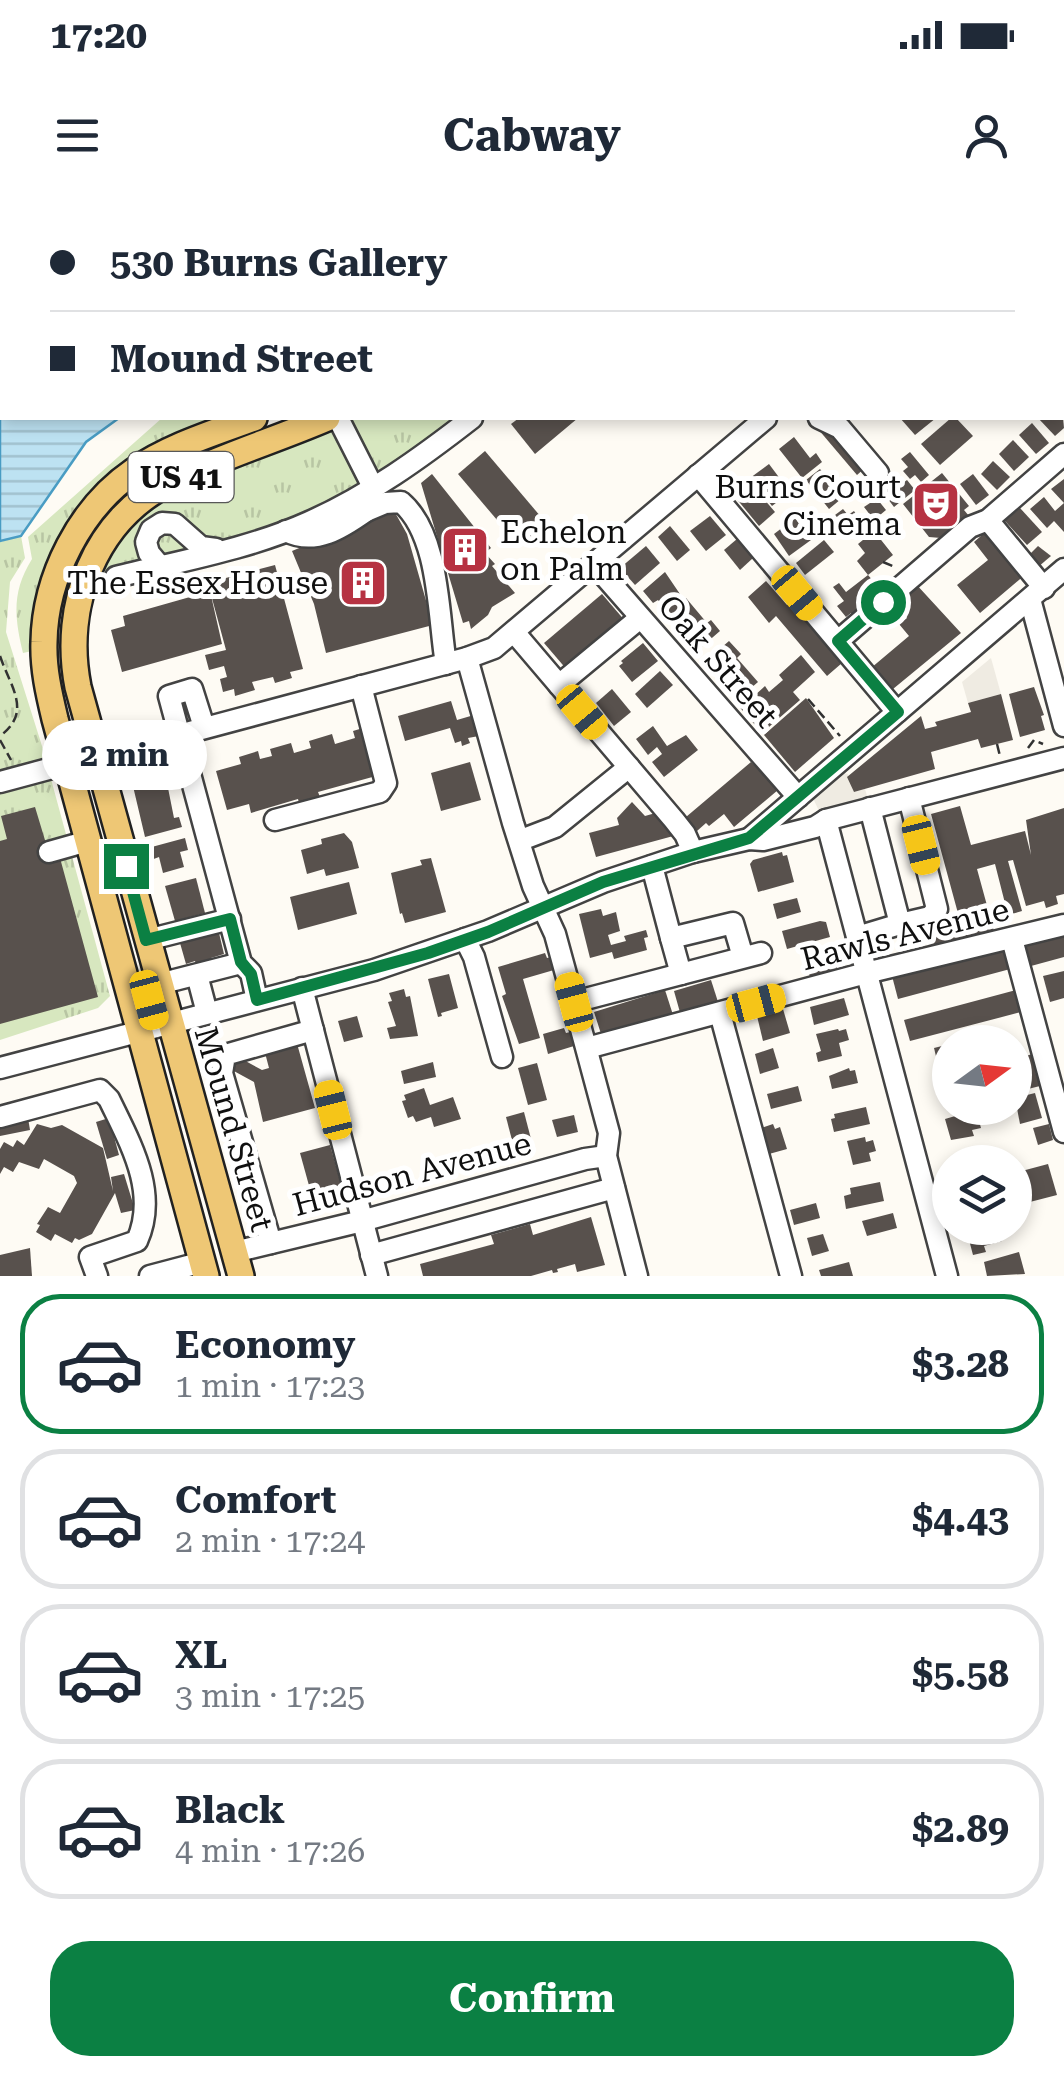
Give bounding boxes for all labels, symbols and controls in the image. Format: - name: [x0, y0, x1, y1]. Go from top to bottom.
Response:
- text: 17:20: [50, 13, 147, 57]
- icon: menu: [50, 108, 105, 163]
- icon: person: [959, 108, 1014, 163]
- text: Cabway: [443, 109, 621, 162]
- text: 530 Burns Gallery: [110, 241, 448, 285]
- text: Mound Street: [110, 337, 373, 381]
- road number: US 41: [128, 452, 234, 502]
- place label: Burns Court Cinema: [715, 468, 901, 543]
- theatre icon: Burns Court Cinema: [910, 479, 962, 531]
- place label: Echelon on Palm: [500, 513, 627, 588]
- building icon: Echelon on Palm: [439, 524, 491, 576]
- building icon: The Essex House: [337, 557, 389, 609]
- car: [766, 560, 828, 626]
- place label: The Essex House: [67, 564, 328, 602]
- route start: [861, 580, 906, 625]
- street label: Oak Street: [650, 587, 786, 735]
- car: [551, 679, 613, 745]
- callout: 2 min: [44, 721, 208, 791]
- text: 2 min: [80, 736, 169, 774]
- car: [899, 812, 943, 878]
- route end: [104, 844, 149, 889]
- street label: Rawls Avenue: [797, 890, 1013, 978]
- car: [127, 967, 171, 1033]
- car: [552, 969, 596, 1035]
- car: [723, 981, 789, 1025]
- street label: Mound Street: [187, 1022, 281, 1236]
- north arrow: [932, 1025, 1032, 1125]
- map controls: [932, 1025, 1032, 1245]
- car: [311, 1077, 355, 1143]
- street label: Hudson Avenue: [289, 1124, 535, 1224]
- button: layers: [932, 1145, 1032, 1245]
- icon: car: [55, 1319, 145, 1409]
- text: Economy: [175, 1323, 355, 1367]
- text: $3.28: [912, 1342, 1009, 1386]
- text: 1 min · 17:23: [175, 1367, 365, 1405]
- icon: car: [55, 1474, 145, 1564]
- text: Comfort: [175, 1478, 336, 1522]
- text: $4.43: [912, 1497, 1009, 1541]
- text: 2 min · 17:24: [175, 1522, 365, 1560]
- icon: car: [55, 1629, 145, 1719]
- text: XL: [175, 1633, 227, 1677]
- text: $5.58: [912, 1652, 1009, 1696]
- text: 3 min · 17:25: [175, 1677, 365, 1715]
- icon: car: [55, 1784, 145, 1874]
- text: Black: [175, 1788, 285, 1832]
- text: $2.89: [912, 1807, 1009, 1851]
- text: 4 min · 17:26: [175, 1832, 365, 1870]
- button: Confirm: [50, 1941, 1014, 2056]

